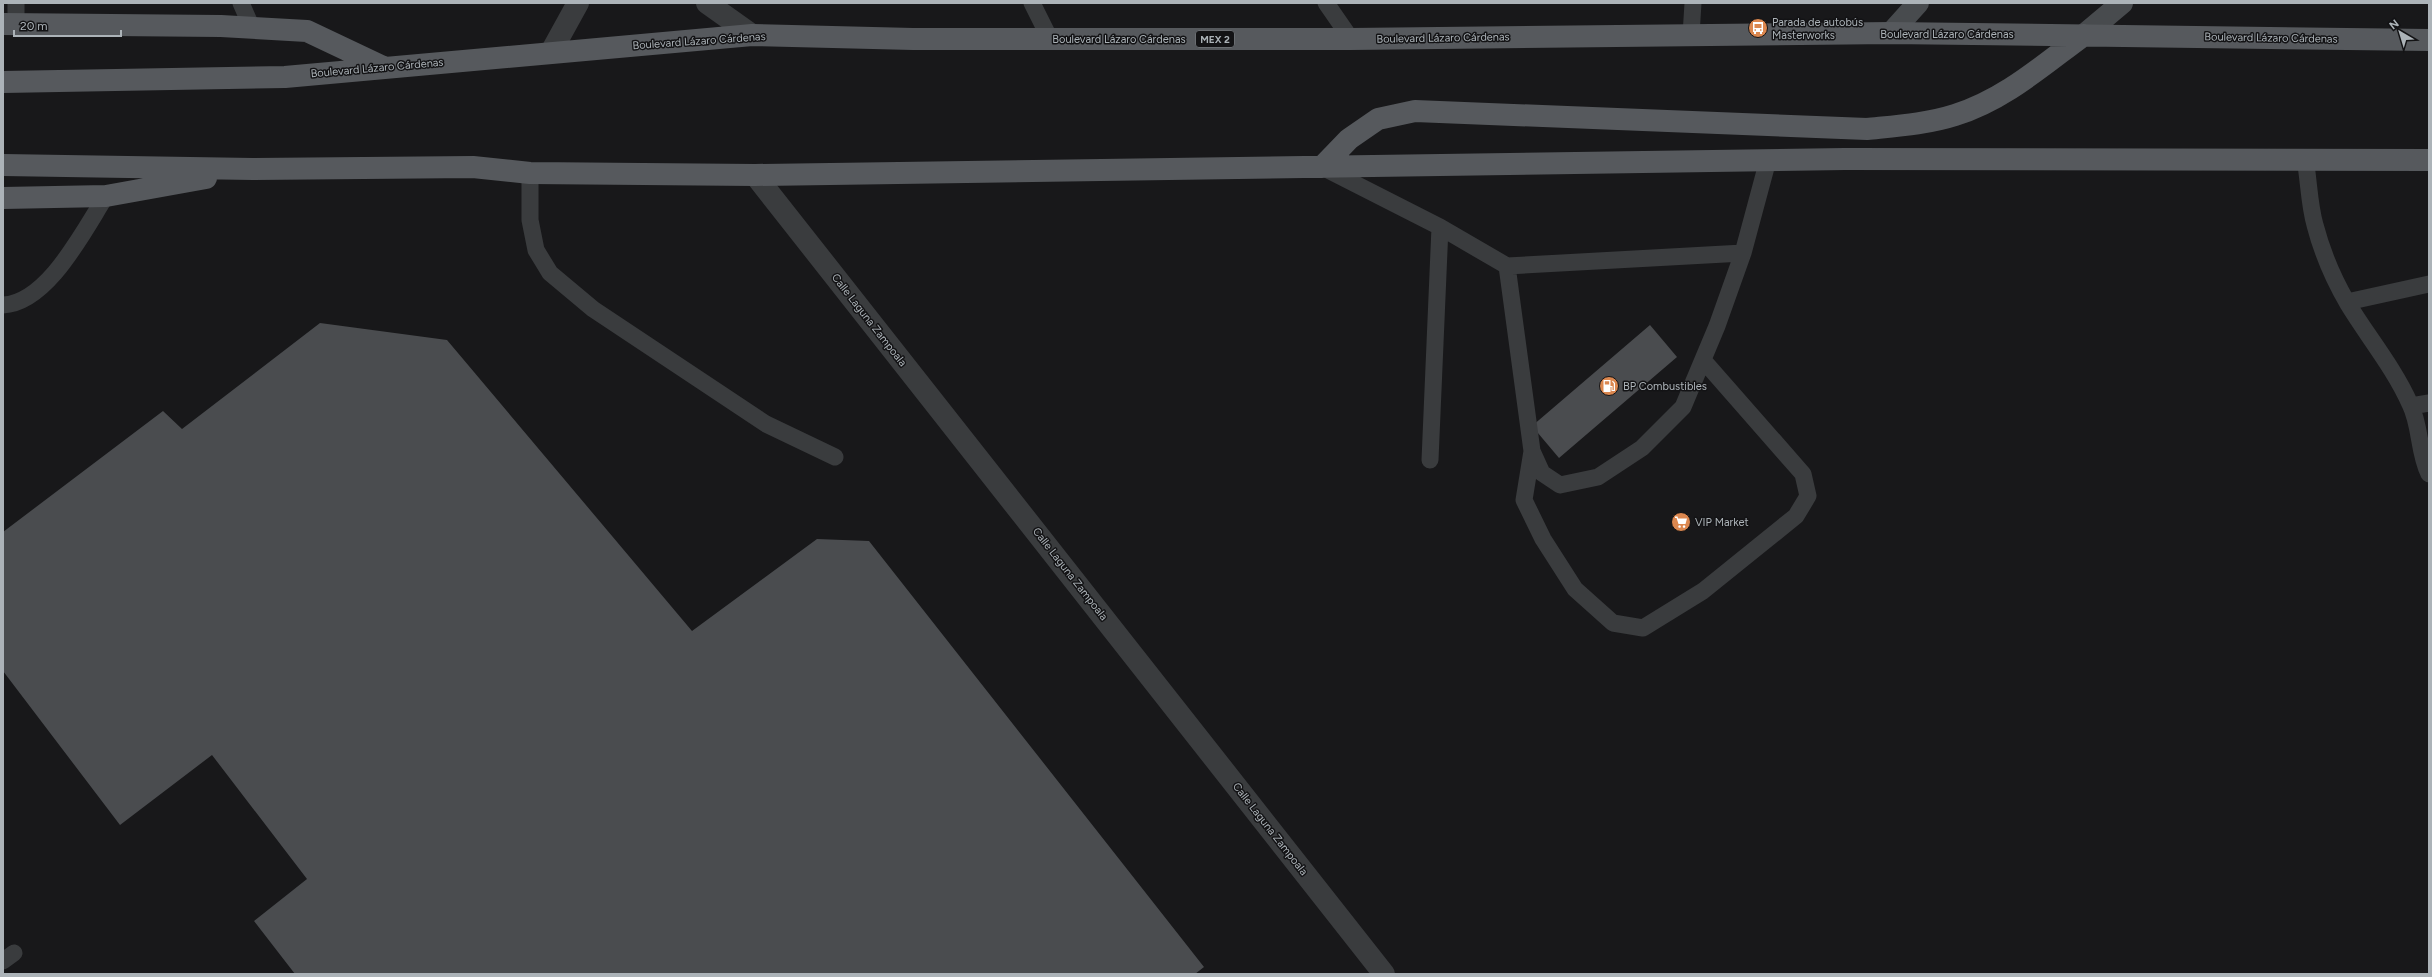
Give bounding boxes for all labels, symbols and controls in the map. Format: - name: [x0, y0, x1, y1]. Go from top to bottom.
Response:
- scale bar: [14, 12, 121, 38]
- north arrow: [2380, 12, 2420, 52]
- place label: Parada de autobús Masterworks: [1772, 16, 1863, 42]
- bus stop icon: Parada de autobús Masterworks: [1747, 17, 1769, 39]
- text: N: [2387, 17, 2402, 32]
- text: 20 m: [20, 19, 48, 33]
- street label: Boulevard Lázaro Cárdenas: [1880, 28, 2014, 41]
- street label: Boulevard Lázaro Cárdenas: [632, 30, 766, 52]
- street label: Boulevard Lázaro Cárdenas: [1376, 30, 1510, 46]
- street label: Boulevard Lázaro Cárdenas: [2204, 30, 2338, 46]
- road number: MEX 2: [1196, 31, 1234, 47]
- street label: Boulevard Lázaro Cárdenas: [1052, 33, 1186, 46]
- street label: Boulevard Lázaro Cárdenas: [310, 56, 444, 80]
- street label: Calle Laguna Zampoala: [829, 271, 909, 369]
- fuel station icon: BP Combustibles: [1598, 375, 1620, 397]
- place label: BP Combustibles: [1623, 380, 1707, 393]
- supermarket icon: VIP Market: [1670, 511, 1692, 533]
- place label: VIP Market: [1695, 516, 1749, 529]
- street label: Calle Laguna Zampoala: [1030, 525, 1110, 623]
- street label: Calle Laguna Zampoala: [1230, 780, 1310, 878]

